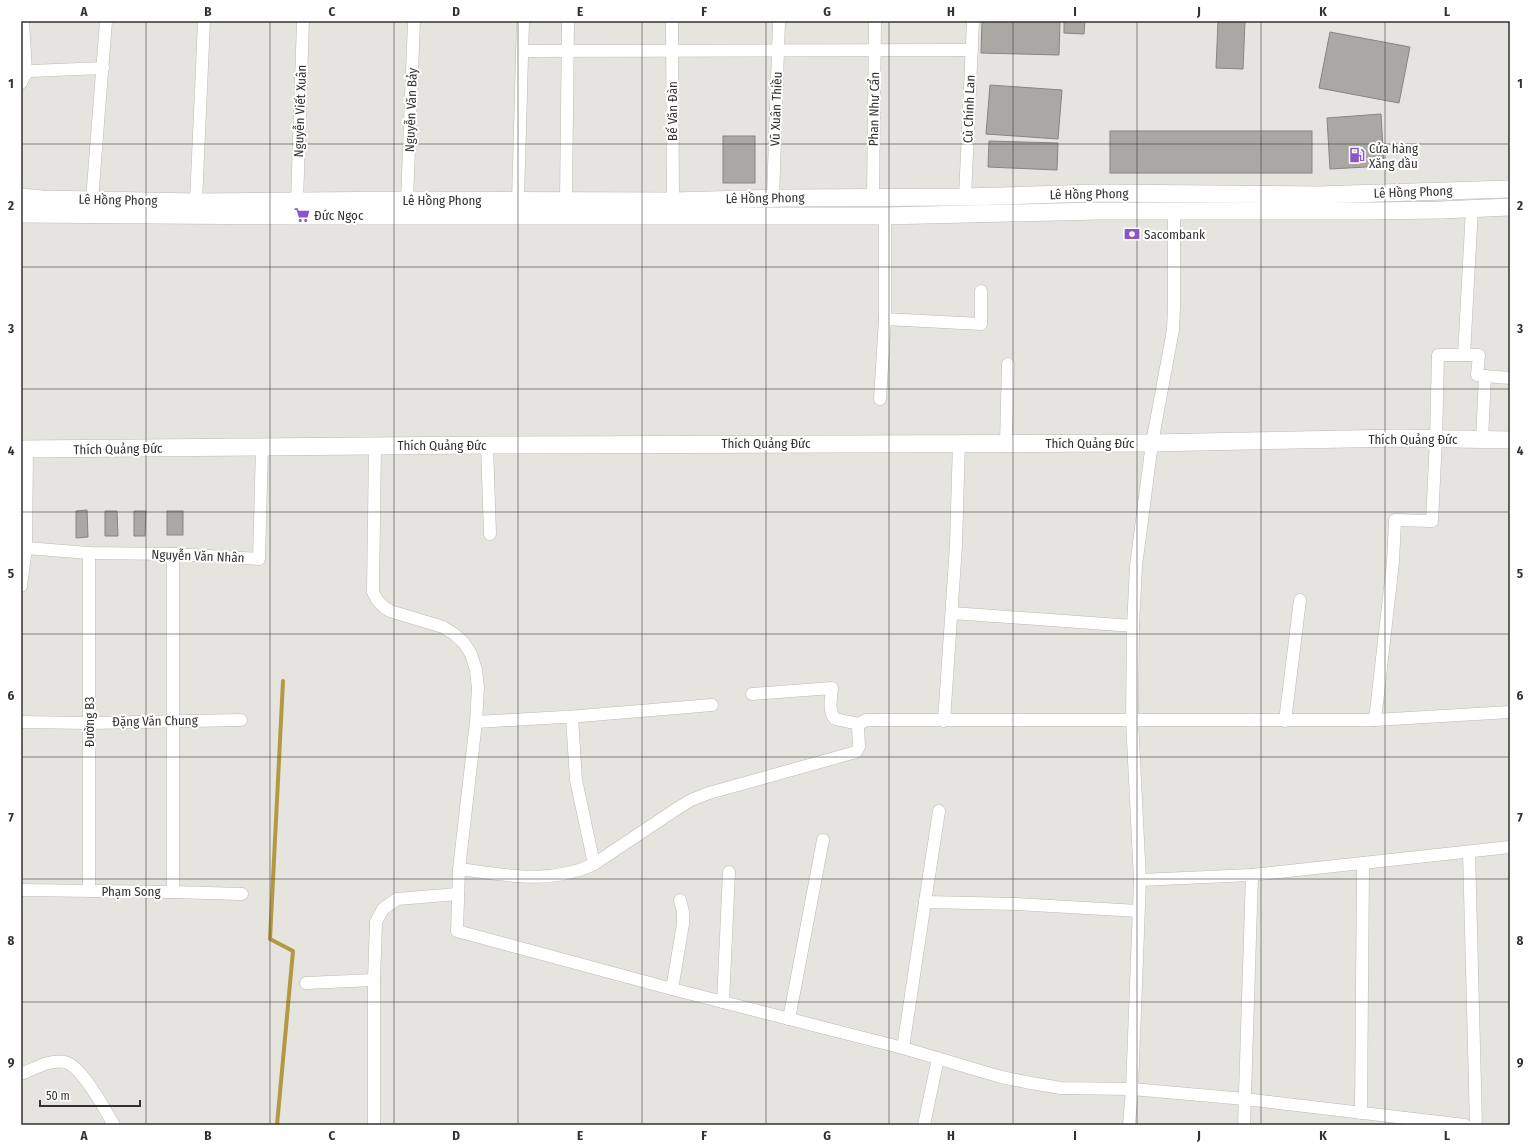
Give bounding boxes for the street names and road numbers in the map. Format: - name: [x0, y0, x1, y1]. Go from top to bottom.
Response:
- street label: Nguyễn Viết Xuân: [291, 64, 309, 158]
- street label: Nguyễn Văn Bảy: [402, 67, 420, 152]
- street label: Vũ Xuân Thiều: [767, 71, 785, 147]
- street label: Phan Như Cẩn: [865, 72, 882, 146]
- street label: Cù Chính Lan: [960, 75, 978, 143]
- street label: Bế Văn Đàn: [665, 81, 680, 141]
- street label: Lê Hồng Phong: [1373, 183, 1454, 201]
- street label: Lê Hồng Phong: [1049, 186, 1129, 202]
- street label: Lê Hồng Phong: [725, 190, 805, 206]
- street label: Lê Hồng Phong: [78, 192, 158, 208]
- street label: Lê Hồng Phong: [403, 193, 482, 208]
- street label: Thích Quảng Đức: [1368, 432, 1458, 447]
- street label: Thích Quảng Đức: [721, 436, 811, 451]
- street label: Thích Quảng Đức: [1045, 436, 1135, 451]
- street label: Thích Quảng Đức: [397, 438, 487, 453]
- street label: Thích Quảng Đức: [73, 441, 163, 457]
- street label: Nguyễn Văn Nhân: [151, 547, 245, 565]
- street label: Đường B3: [82, 697, 97, 747]
- street label: Đặng Văn Chung: [112, 713, 199, 729]
- street label: Phạm Song: [101, 884, 161, 899]

